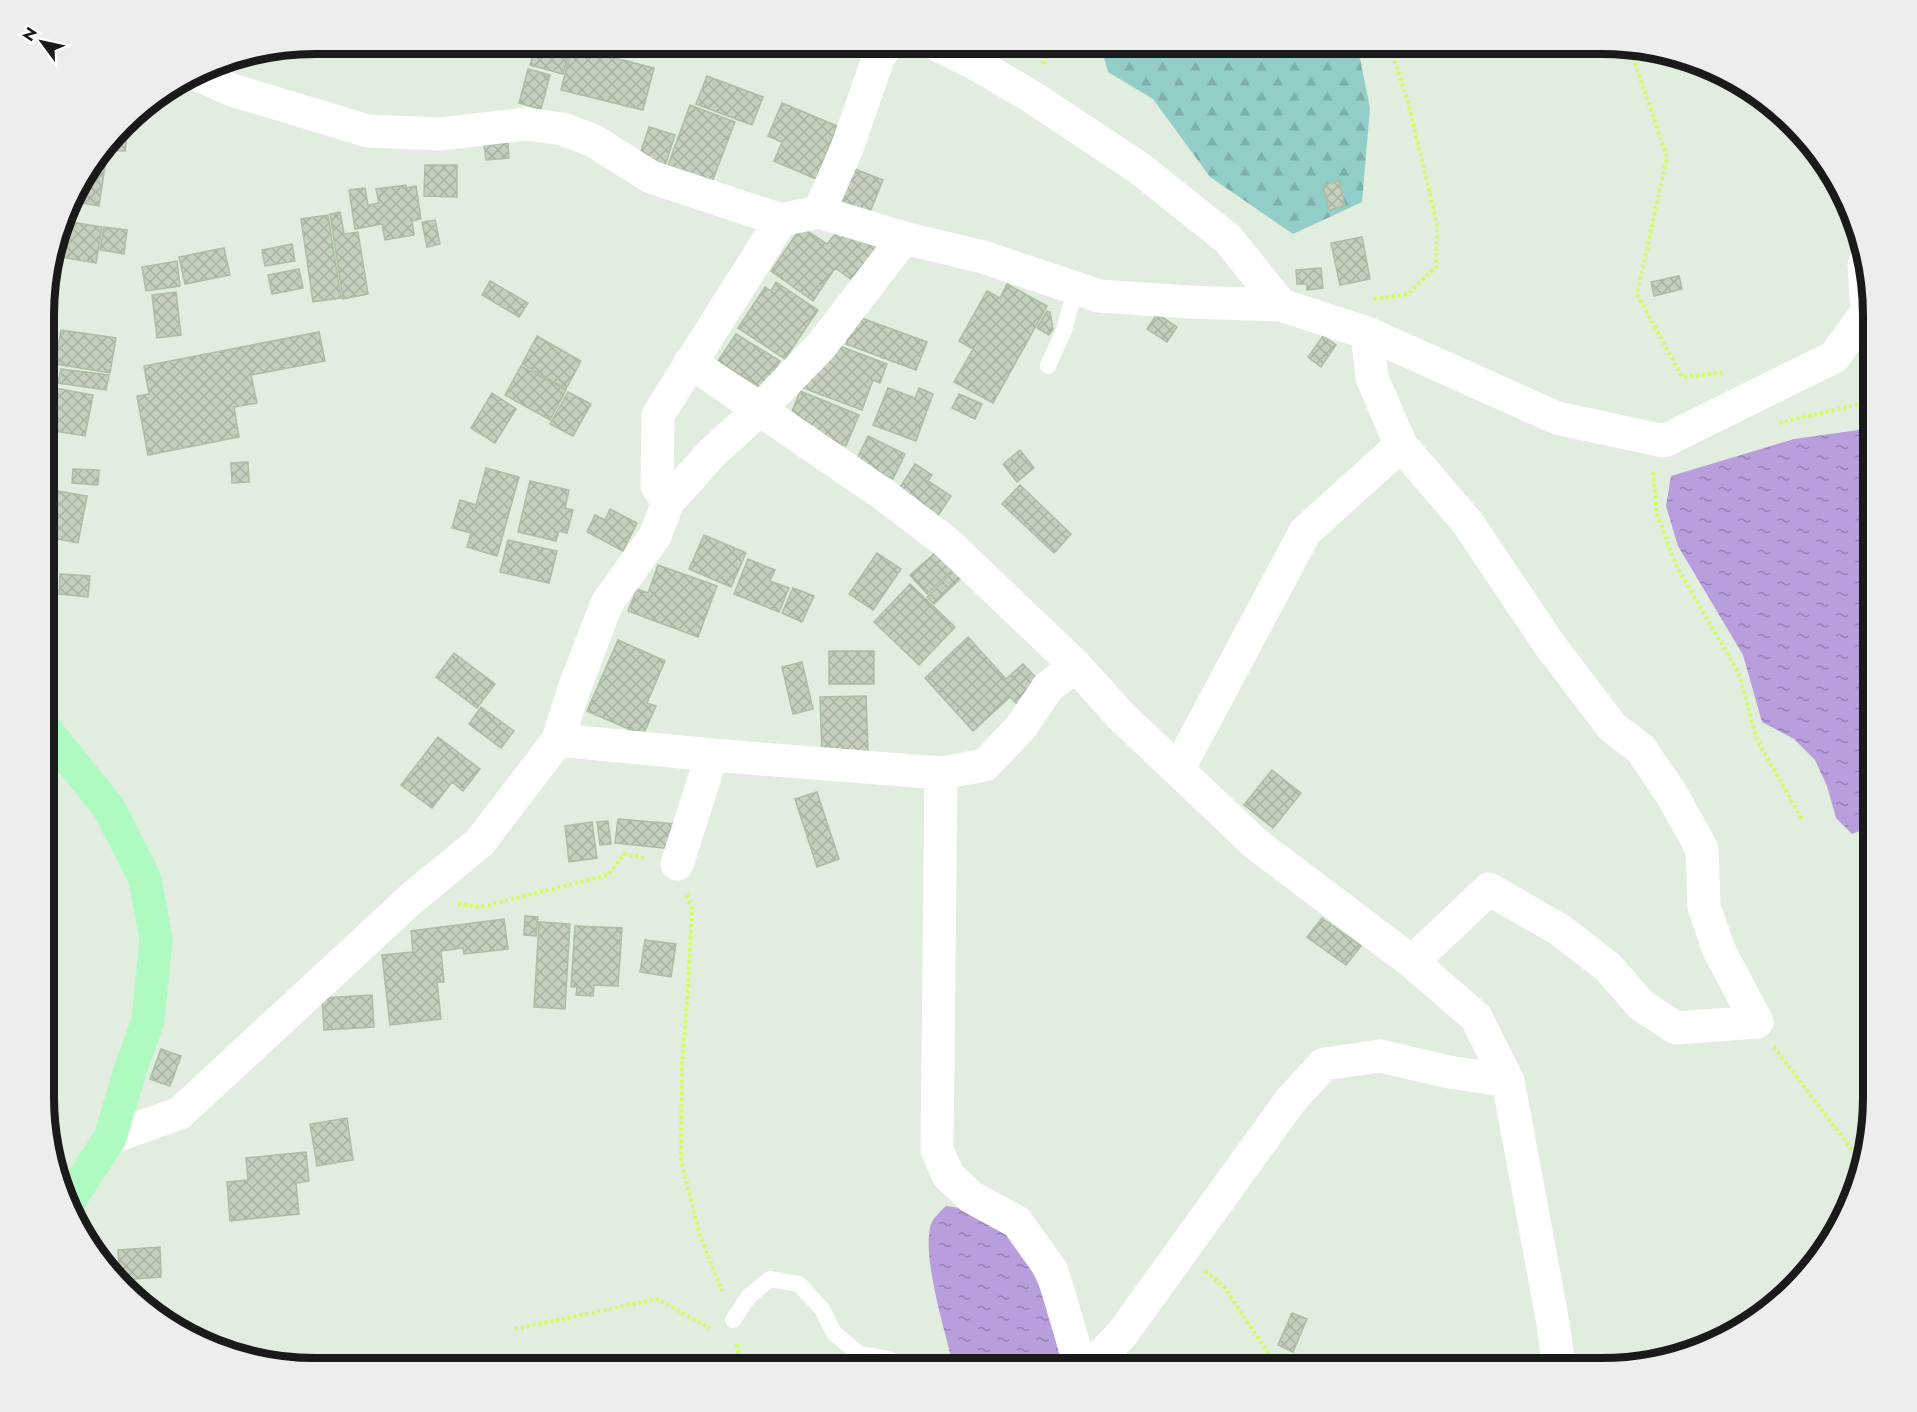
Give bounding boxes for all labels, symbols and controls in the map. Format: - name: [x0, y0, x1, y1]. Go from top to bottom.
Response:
- north arrow: [12, 12, 72, 72]
- text: N: [17, 23, 43, 46]

